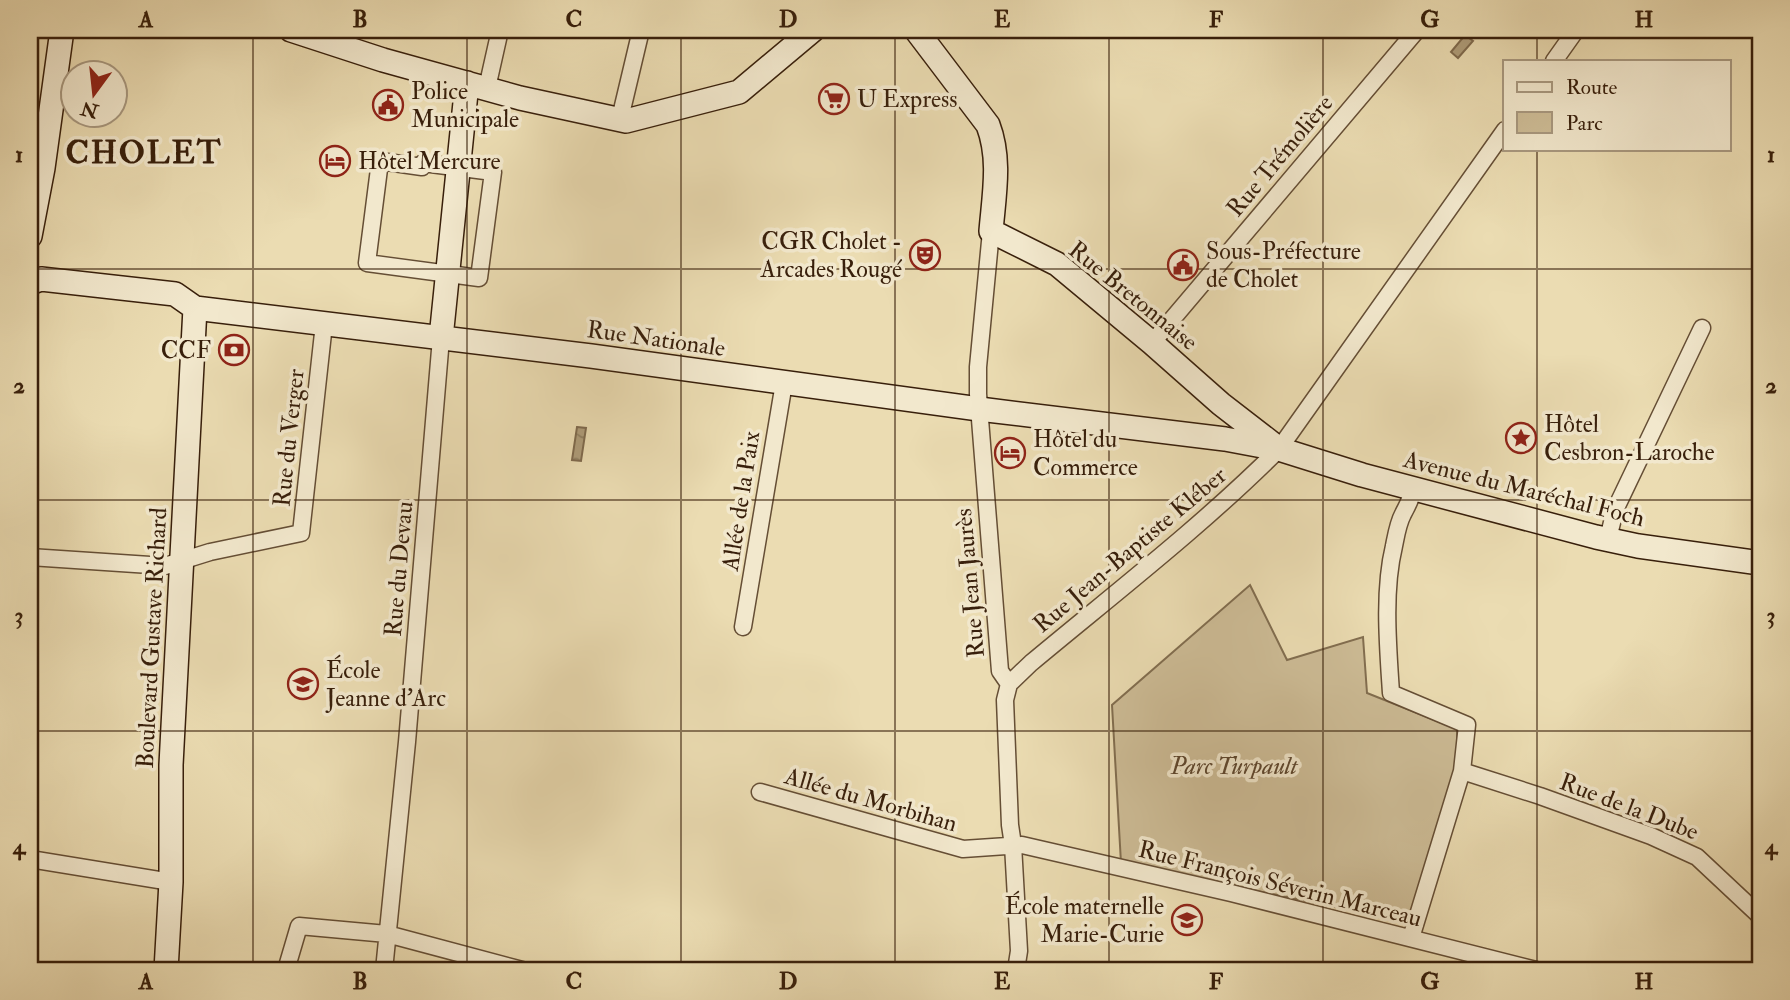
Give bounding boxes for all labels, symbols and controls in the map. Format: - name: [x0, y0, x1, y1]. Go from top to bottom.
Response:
- text: A: [138, 5, 154, 34]
- text: B: [352, 5, 368, 34]
- text: C: [566, 5, 582, 34]
- text: D: [779, 5, 797, 34]
- text: E: [994, 5, 1011, 34]
- text: F: [1209, 5, 1224, 34]
- text: G: [1420, 5, 1440, 34]
- text: H: [1635, 5, 1654, 34]
- north arrow: [60, 60, 130, 130]
- legend: [1503, 60, 1730, 150]
- text: Route: [1566, 74, 1618, 101]
- place label: Police Municipale: [411, 76, 519, 135]
- supermarket icon: U Express: [817, 82, 851, 116]
- place label: U Express: [857, 84, 958, 115]
- public building icon: Police Municipale: [371, 88, 405, 122]
- street label: Rue Trémolière: [1220, 89, 1340, 223]
- text: N: [78, 95, 102, 124]
- text: Parc: [1566, 110, 1603, 137]
- district label: CHOLET: [65, 133, 223, 173]
- text: 1: [15, 140, 23, 169]
- text: 1: [1767, 140, 1775, 169]
- hotel icon: Hôtel Mercure: [318, 144, 352, 178]
- place label: Hôtel Mercure: [358, 146, 501, 177]
- place label: CGR Cholet - Arcades Rougé: [759, 226, 903, 285]
- street label: Rue Bretonnaise: [1062, 234, 1204, 358]
- place label: Sous-Préfecture de Cholet: [1206, 236, 1361, 295]
- theatre icon: CGR Cholet - Arcades Rougé: [908, 238, 942, 272]
- public building icon: Sous-Préfecture de Cholet: [1166, 248, 1200, 282]
- street label: Rue Nationale: [585, 314, 727, 364]
- bank icon: CCF: [217, 333, 251, 367]
- place label: CCF: [161, 335, 211, 366]
- street label: Rue du Verger: [266, 368, 312, 508]
- text: 2: [13, 371, 25, 400]
- text: 2: [1765, 371, 1777, 400]
- place label: Hôtel Cesbron-Laroche: [1544, 409, 1714, 468]
- place icon: Hôtel Cesbron-Laroche: [1504, 421, 1538, 455]
- place label: Hôtel du Commerce: [1033, 424, 1138, 483]
- street label: Allée de la Paix: [715, 429, 767, 574]
- hotel icon: Hôtel du Commerce: [993, 436, 1027, 470]
- street label: Avenue du Maréchal Foch: [1399, 444, 1648, 534]
- street label: Rue Jean-Baptiste Kléber: [1027, 460, 1233, 640]
- street label: Rue du Devau: [378, 500, 420, 638]
- street label: Boulevard Gustave Richard: [130, 507, 174, 769]
- street label: Rue Jean Jaurès: [948, 507, 992, 659]
- text: 3: [15, 601, 23, 630]
- text: 3: [1767, 601, 1775, 630]
- place label: École Jeanne d’Arc: [325, 654, 446, 714]
- school or university icon: École Jeanne d’Arc: [286, 667, 320, 701]
- park label: Parc Turpault: [1170, 751, 1298, 782]
- street label: Allée du Morbihan: [780, 760, 961, 839]
- street label: Rue de la Dube: [1555, 766, 1703, 848]
- text: 4: [12, 832, 27, 861]
- text: 4: [1764, 832, 1779, 861]
- street label: Rue François Séverin Marceau: [1135, 834, 1425, 934]
- place label: École maternelle Marie-Curie: [1005, 890, 1164, 950]
- school or university icon: École maternelle Marie-Curie: [1170, 903, 1204, 937]
- text: A: [138, 967, 154, 996]
- text: B: [352, 967, 368, 996]
- text: C: [566, 967, 582, 996]
- text: D: [779, 967, 797, 996]
- text: E: [994, 967, 1011, 996]
- text: F: [1209, 967, 1224, 996]
- text: G: [1420, 967, 1440, 996]
- text: H: [1635, 967, 1654, 996]

